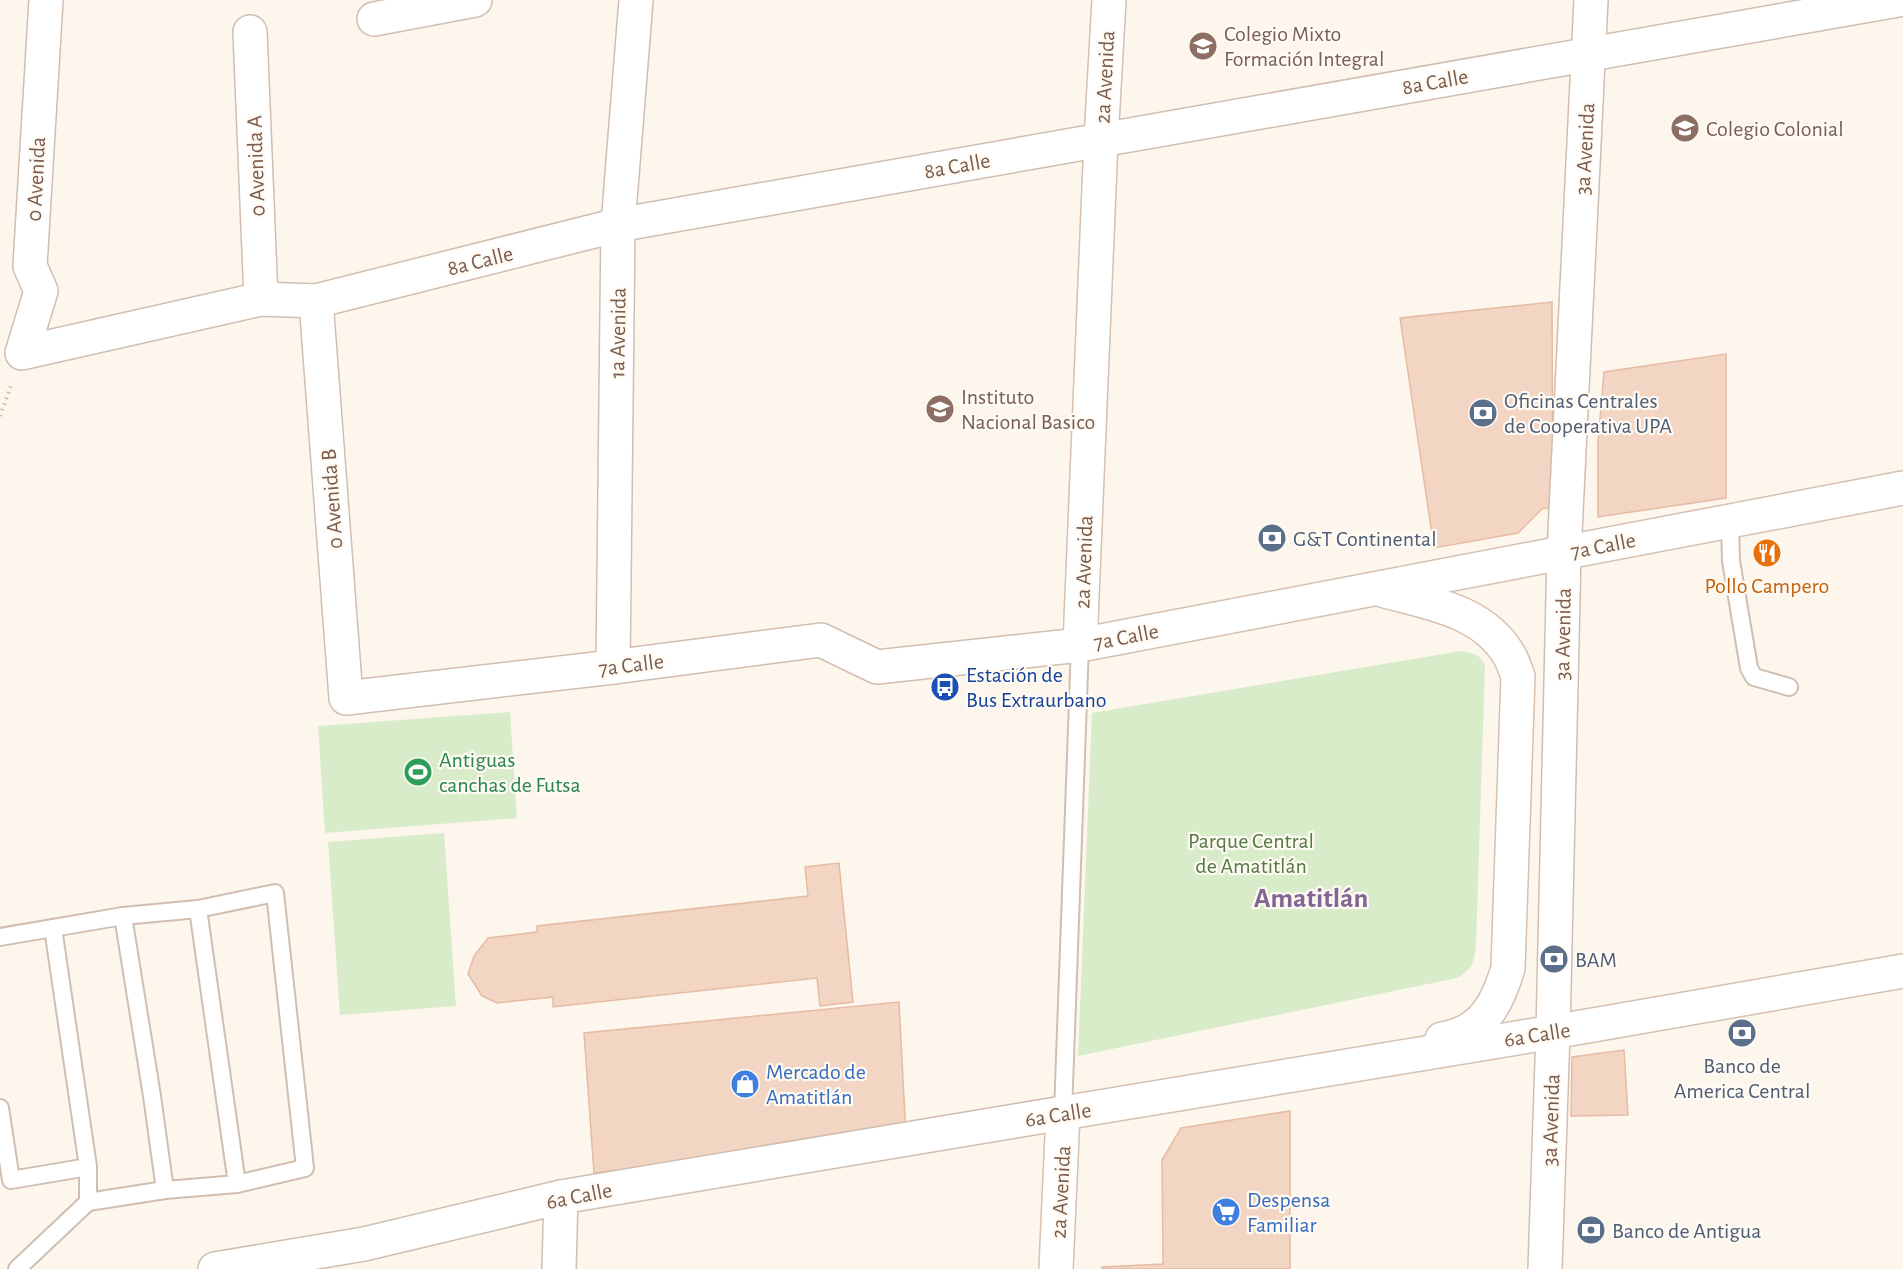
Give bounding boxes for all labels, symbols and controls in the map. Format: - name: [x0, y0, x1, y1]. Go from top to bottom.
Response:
- place label: Colegio Mixto Formación Integral: [1224, 23, 1384, 70]
- street label: 2a Avenida: [1092, 30, 1118, 124]
- school or university icon: Colegio Mixto Formación Integral: [1187, 30, 1219, 62]
- street label: 8a Calle: [1400, 65, 1470, 99]
- street label: 3a Avenida: [1572, 102, 1598, 196]
- school or university icon: Colegio Colonial: [1669, 112, 1701, 144]
- street label: 0 Avenida A: [243, 115, 269, 217]
- place label: Colegio Colonial: [1706, 118, 1844, 140]
- street label: 0 Avenida: [23, 136, 49, 222]
- street label: 8a Calle: [922, 149, 992, 183]
- street label: 8a Calle: [445, 242, 515, 280]
- street label: 1a Avenida: [606, 287, 630, 379]
- place label: Instituto Nacional Basico: [961, 386, 1095, 433]
- place label: Oficinas Centrales de Cooperativa UPA: [1504, 390, 1672, 437]
- school or university icon: Instituto Nacional Basico: [924, 393, 956, 425]
- bank icon: Oficinas Centrales de Cooperativa UPA: [1467, 397, 1499, 429]
- street label: 0 Avenida B: [318, 448, 346, 550]
- street label: 2a Avenida: [1071, 515, 1097, 609]
- bank icon: G&T Continental: [1256, 522, 1288, 554]
- place label: G&T Continental: [1293, 528, 1437, 550]
- street label: 7a Calle: [1569, 529, 1637, 563]
- restaurant icon: Pollo Campero: [1751, 537, 1783, 569]
- place label: Pollo Campero: [1705, 575, 1829, 597]
- street label: 3a Avenida: [1551, 588, 1575, 680]
- street label: 7a Calle: [1092, 620, 1160, 654]
- street label: 7a Calle: [597, 650, 665, 680]
- place label: Estación de Bus Extraurbano: [966, 664, 1107, 711]
- bus stop icon: Estación de Bus Extraurbano: [929, 671, 961, 703]
- place label: Antiguas canchas de Futsa: [439, 749, 581, 796]
- sports icon: Antiguas canchas de Futsa: [402, 756, 434, 788]
- park label: Parque Central de Amatitlán: [1188, 830, 1314, 877]
- district label: Amatitlán: [1254, 885, 1368, 913]
- bank icon: BAM: [1538, 943, 1570, 975]
- place label: BAM: [1575, 949, 1617, 971]
- bank icon: Banco de America Central: [1726, 1017, 1758, 1049]
- street label: 6a Calle: [1502, 1019, 1572, 1051]
- place label: Banco de America Central: [1674, 1055, 1810, 1102]
- place label: Mercado de Amatitlán: [766, 1061, 866, 1108]
- shop icon: Mercado de Amatitlán: [729, 1068, 761, 1100]
- street label: 3a Avenida: [1538, 1073, 1564, 1167]
- street label: 6a Calle: [1023, 1099, 1093, 1131]
- street label: 2a Avenida: [1048, 1145, 1074, 1239]
- street label: 6a Calle: [544, 1179, 614, 1213]
- place label: Despensa Familiar: [1247, 1189, 1331, 1236]
- supermarket icon: Despensa Familiar: [1210, 1196, 1242, 1228]
- bank icon: Banco de Antigua: [1575, 1214, 1607, 1246]
- place label: Banco de Antigua: [1612, 1220, 1761, 1242]

